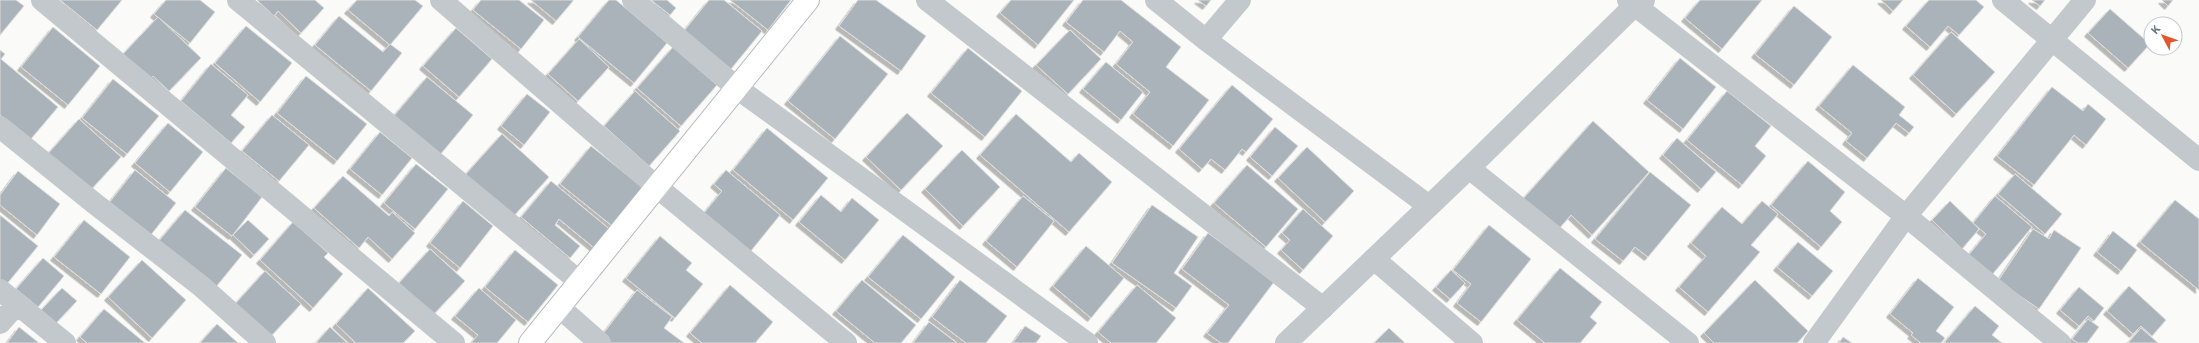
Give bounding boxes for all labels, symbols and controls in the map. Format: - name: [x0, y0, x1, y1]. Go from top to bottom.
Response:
- north arrow: [2143, 16, 2183, 56]
- text: K: [2148, 22, 2163, 37]

